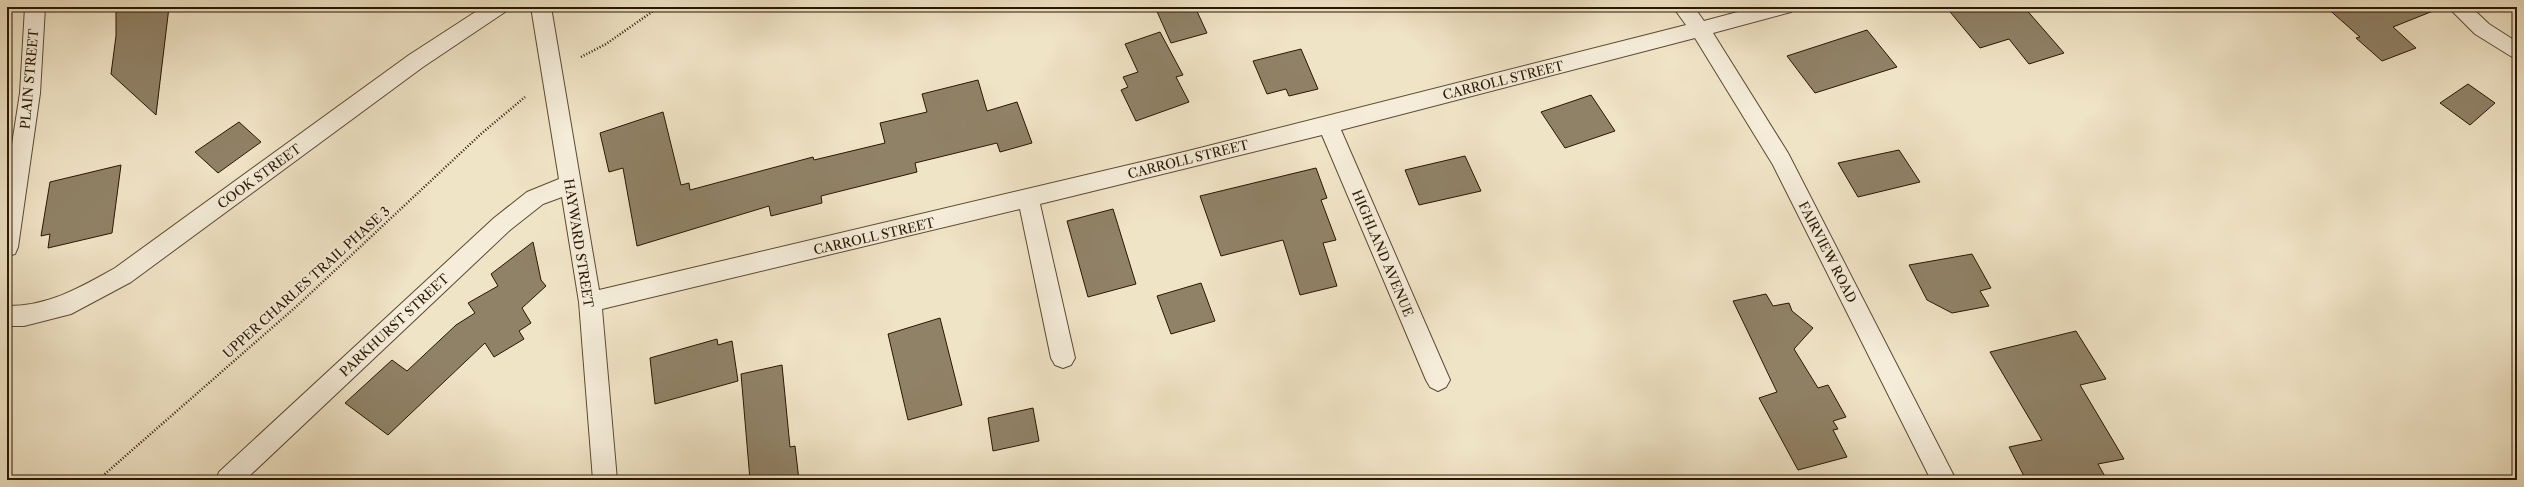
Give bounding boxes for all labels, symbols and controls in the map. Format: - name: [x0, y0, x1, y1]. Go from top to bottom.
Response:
- street label: PLAIN STREET: [17, 28, 41, 130]
- street label: CARROLL STREET: [1441, 57, 1565, 103]
- street label: CARROLL STREET: [1126, 136, 1250, 182]
- street label: COOK STREET: [214, 140, 304, 212]
- street label: HAYWARD STREET: [561, 178, 597, 309]
- street label: HIGHLAND AVENUE: [1349, 187, 1417, 319]
- street label: FAIRVIEW ROAD: [1796, 199, 1860, 305]
- street label: UPPER CHARLES TRAIL PHASE 3: [219, 203, 393, 361]
- street label: CARROLL STREET: [812, 214, 936, 258]
- street label: PARKHURST STREET: [336, 270, 452, 380]

